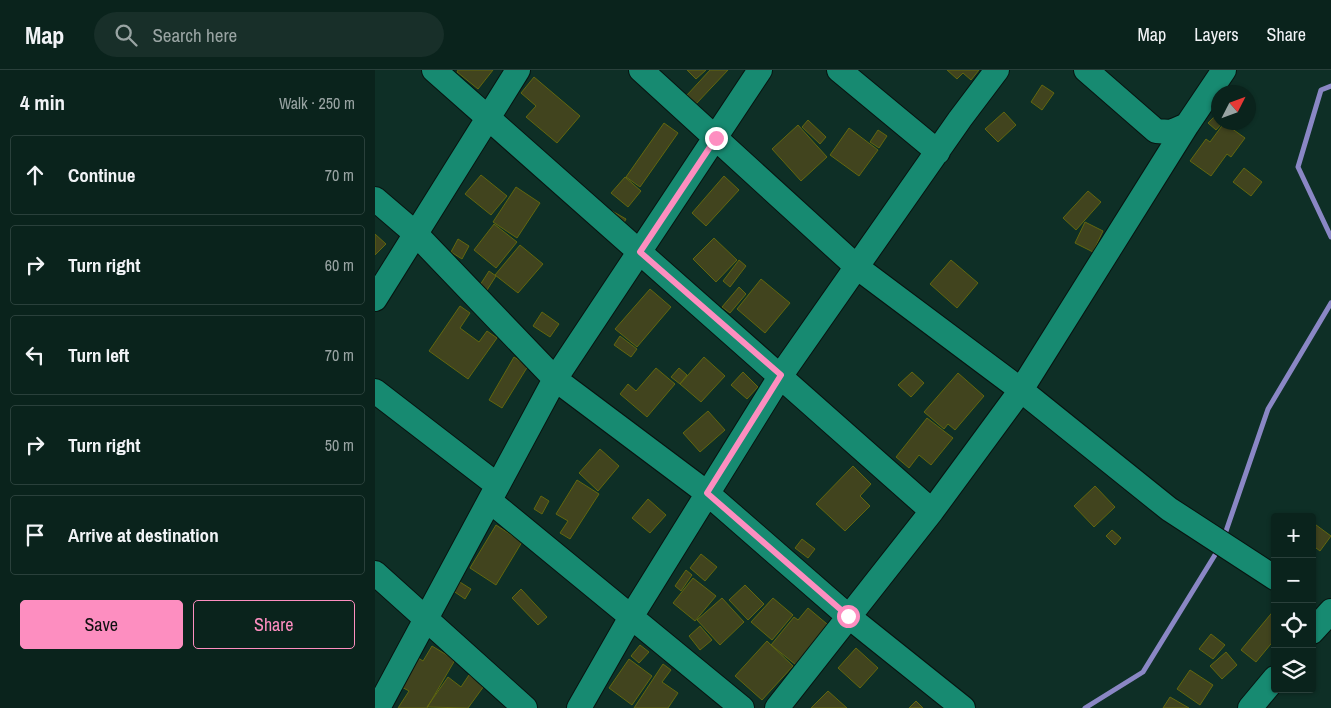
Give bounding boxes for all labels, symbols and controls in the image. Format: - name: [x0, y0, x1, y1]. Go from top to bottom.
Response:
- search box: [94, 12, 444, 57]
- text: Map: [25, 19, 64, 51]
- icon: search: [112, 21, 140, 49]
- text: Search here: [152, 22, 237, 48]
- text: Map: [1138, 22, 1166, 47]
- text: Layers: [1194, 22, 1239, 47]
- text: Share: [1267, 22, 1306, 47]
- north arrow: [1211, 85, 1256, 130]
- text: 4 min: [20, 88, 65, 117]
- text: Walk · 250 m: [279, 92, 355, 114]
- route end: [705, 127, 728, 150]
- icon: ahead: [21, 161, 49, 189]
- text: Continue: [68, 162, 136, 188]
- text: 70 m: [325, 164, 354, 186]
- icon: right: [21, 251, 49, 279]
- text: Turn right: [68, 252, 140, 278]
- text: 60 m: [325, 254, 354, 276]
- icon: left: [21, 341, 49, 369]
- text: Turn left: [68, 342, 129, 368]
- text: 70 m: [325, 344, 354, 366]
- icon: right: [21, 431, 49, 459]
- text: Turn right: [68, 432, 140, 458]
- text: 50 m: [325, 434, 354, 456]
- map controls: [1271, 513, 1316, 693]
- button: +: [1271, 513, 1316, 558]
- icon: arrive: [21, 521, 49, 549]
- text: Arrive at destination: [68, 522, 219, 548]
- button: −: [1271, 558, 1316, 603]
- button: Save: [20, 600, 183, 649]
- button: Share: [193, 600, 355, 649]
- button: locate: [1271, 603, 1316, 648]
- route start: [837, 605, 860, 628]
- button: layers: [1271, 648, 1316, 693]

